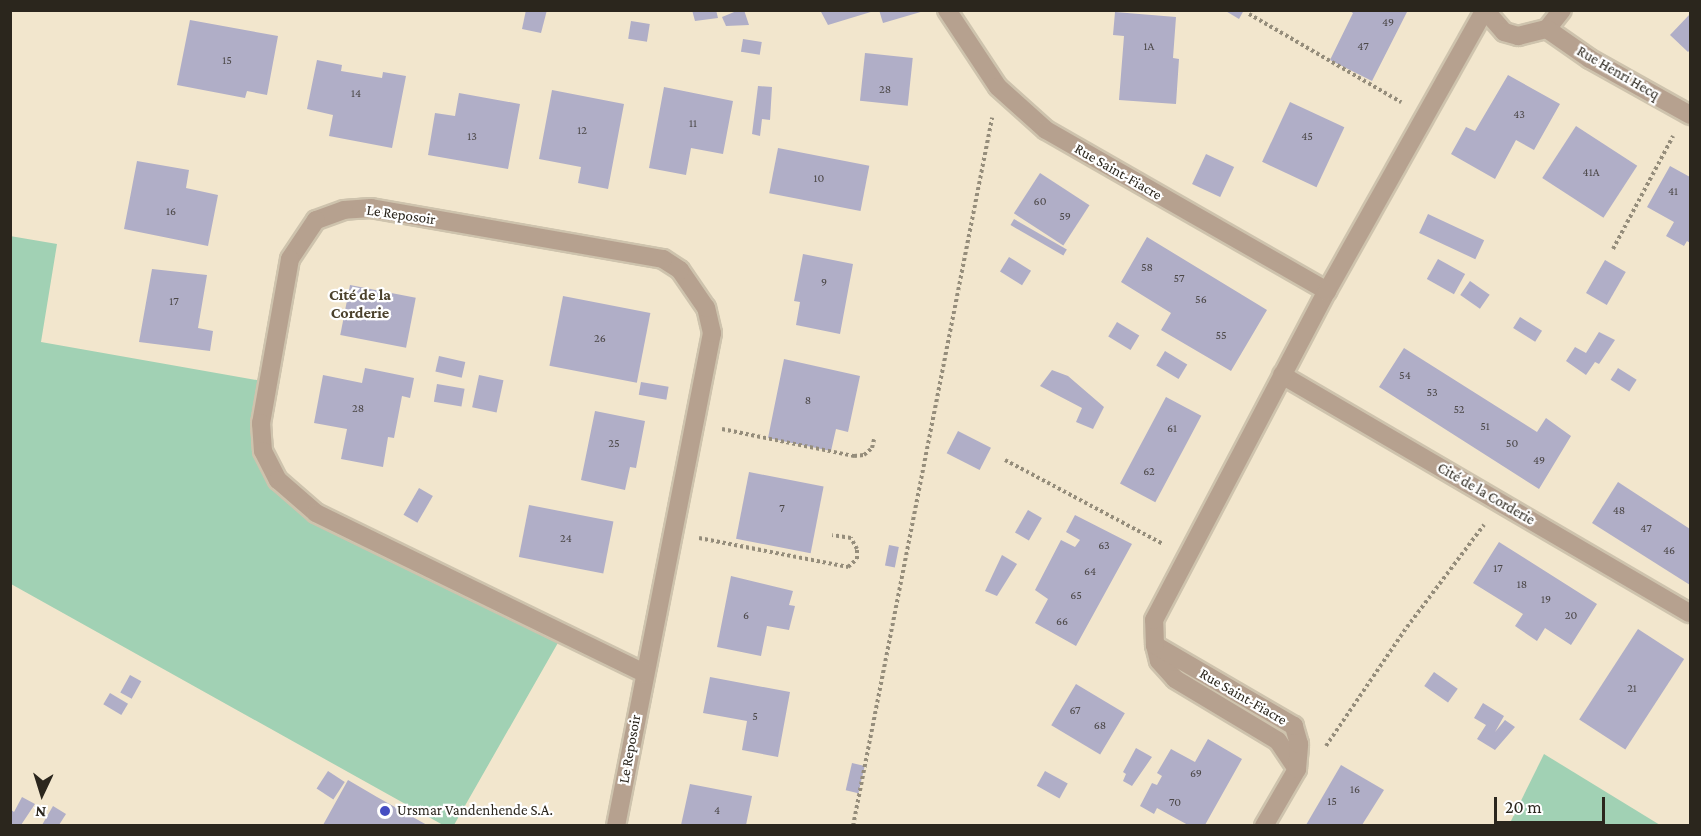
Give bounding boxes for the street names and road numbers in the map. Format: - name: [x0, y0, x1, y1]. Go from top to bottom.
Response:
- street label: Rue Henri Hecq: [1574, 42, 1662, 104]
- street label: Rue Saint-Fiacre: [1071, 140, 1165, 204]
- street label: Le Reposoir: [365, 201, 437, 229]
- street label: Cité de la Corderie: [1434, 459, 1538, 529]
- street label: Rue Saint-Fiacre: [1196, 665, 1290, 729]
- street label: Le Reposoir: [615, 713, 645, 785]

